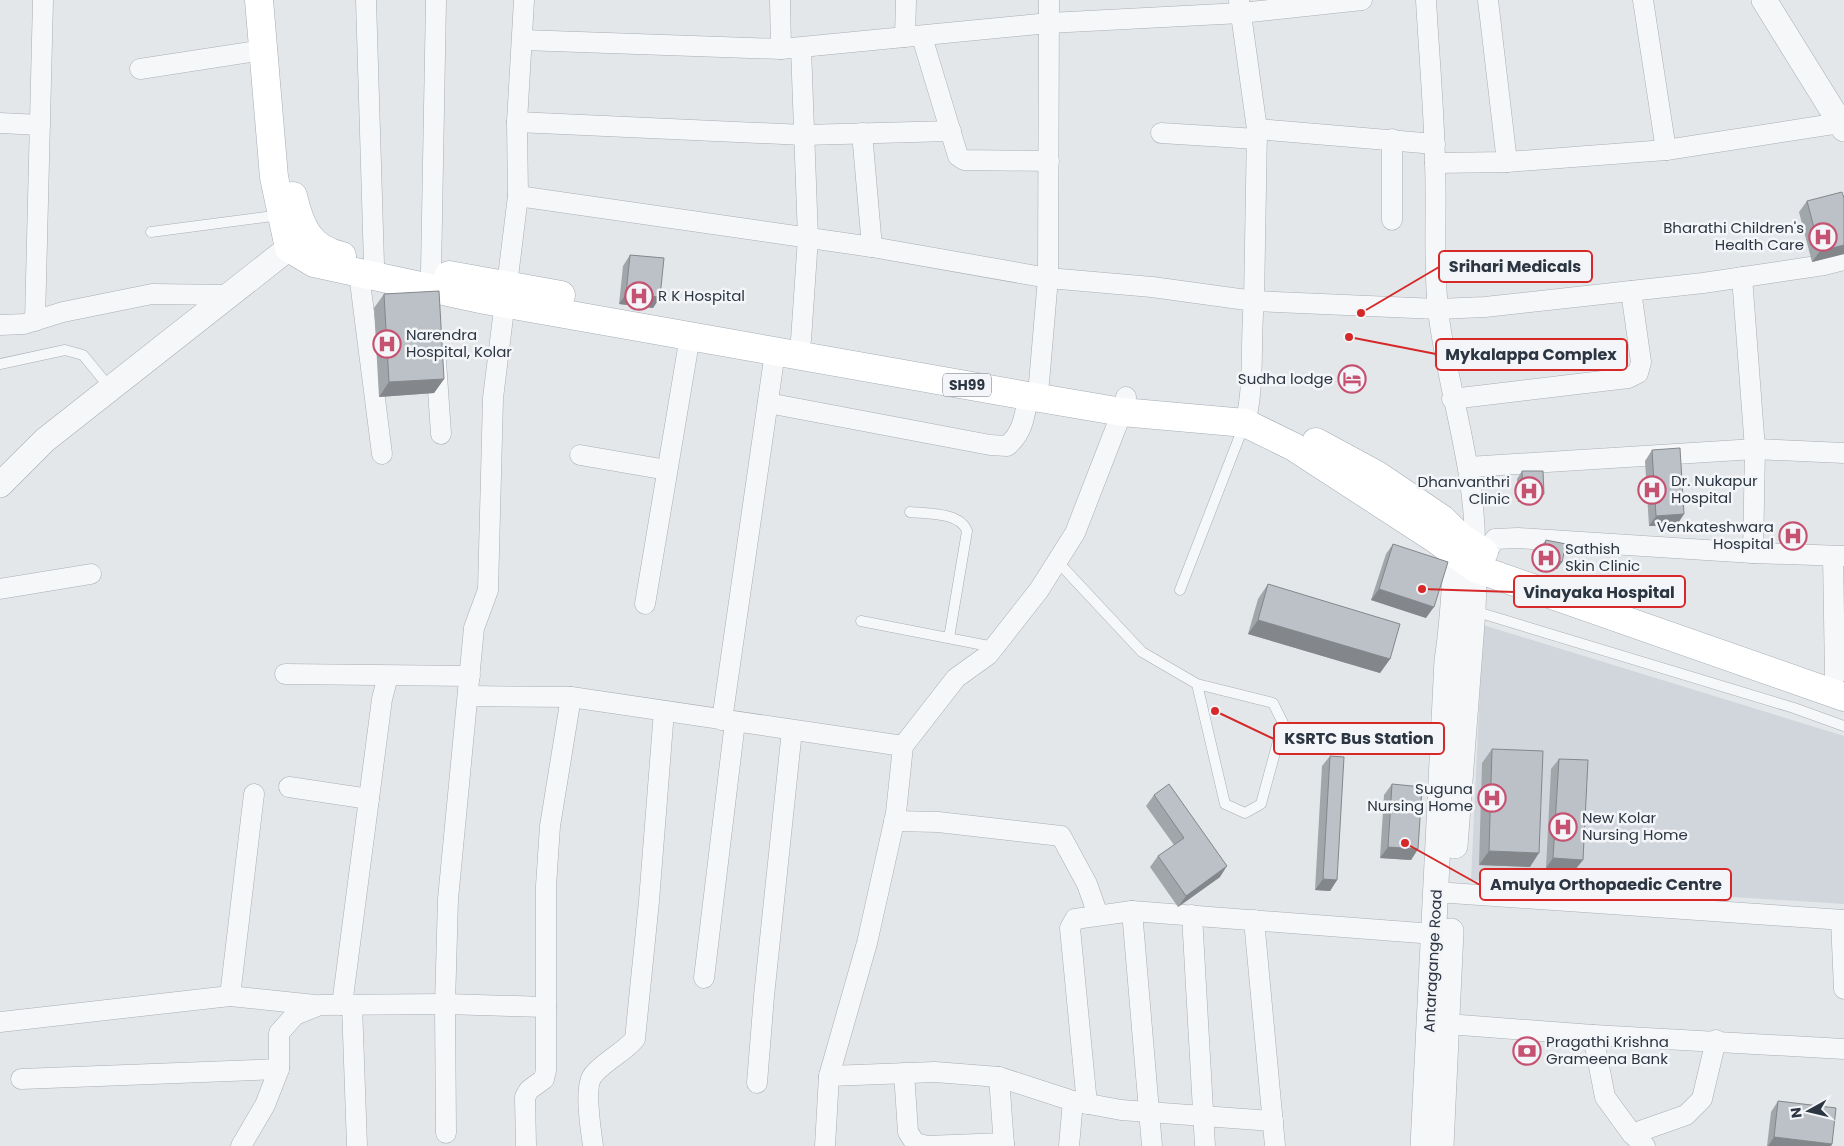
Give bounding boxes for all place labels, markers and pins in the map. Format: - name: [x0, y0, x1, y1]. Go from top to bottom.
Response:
- place label: Bharathi Children's Health Care: [1663, 217, 1804, 255]
- hospital icon: Bharathi Children's Health Care: [1808, 222, 1838, 252]
- callout: Srihari Medicals: [1439, 251, 1592, 282]
- hospital icon: R K Hospital: [624, 281, 654, 311]
- place label: R K Hospital: [658, 285, 745, 306]
- place label: Narendra Hospital, Kolar: [406, 324, 512, 362]
- hospital icon: Narendra Hospital, Kolar: [372, 329, 402, 359]
- callout: Mykalappa Complex: [1436, 339, 1627, 370]
- hotel icon: Sudha lodge: [1337, 364, 1367, 394]
- place label: Sudha lodge: [1238, 368, 1333, 389]
- place label: Dr. Nukapur Hospital: [1671, 470, 1758, 508]
- place label: Dhanvanthri Clinic: [1418, 471, 1510, 509]
- hospital icon: Dr. Nukapur Hospital: [1637, 475, 1667, 505]
- hospital icon: Dhanvanthri Clinic: [1514, 476, 1544, 506]
- place label: Venkateshwara Hospital: [1657, 516, 1774, 554]
- hospital icon: Venkateshwara Hospital: [1778, 521, 1808, 551]
- place label: Sathish Skin Clinic: [1565, 538, 1640, 576]
- hospital icon: Sathish Skin Clinic: [1531, 543, 1561, 573]
- callout: Vinayaka Hospital: [1514, 576, 1685, 607]
- callout: KSRTC Bus Station: [1274, 723, 1444, 754]
- place label: Suguna Nursing Home: [1367, 778, 1473, 816]
- hospital icon: Suguna Nursing Home: [1477, 783, 1507, 813]
- place label: New Kolar Nursing Home: [1582, 807, 1688, 845]
- hospital icon: New Kolar Nursing Home: [1548, 812, 1578, 842]
- callout: Amulya Orthopaedic Centre: [1480, 869, 1731, 900]
- place label: Pragathi Krishna Grameena Bank: [1546, 1031, 1669, 1069]
- bank icon: Pragathi Krishna Grameena Bank: [1512, 1036, 1542, 1066]

